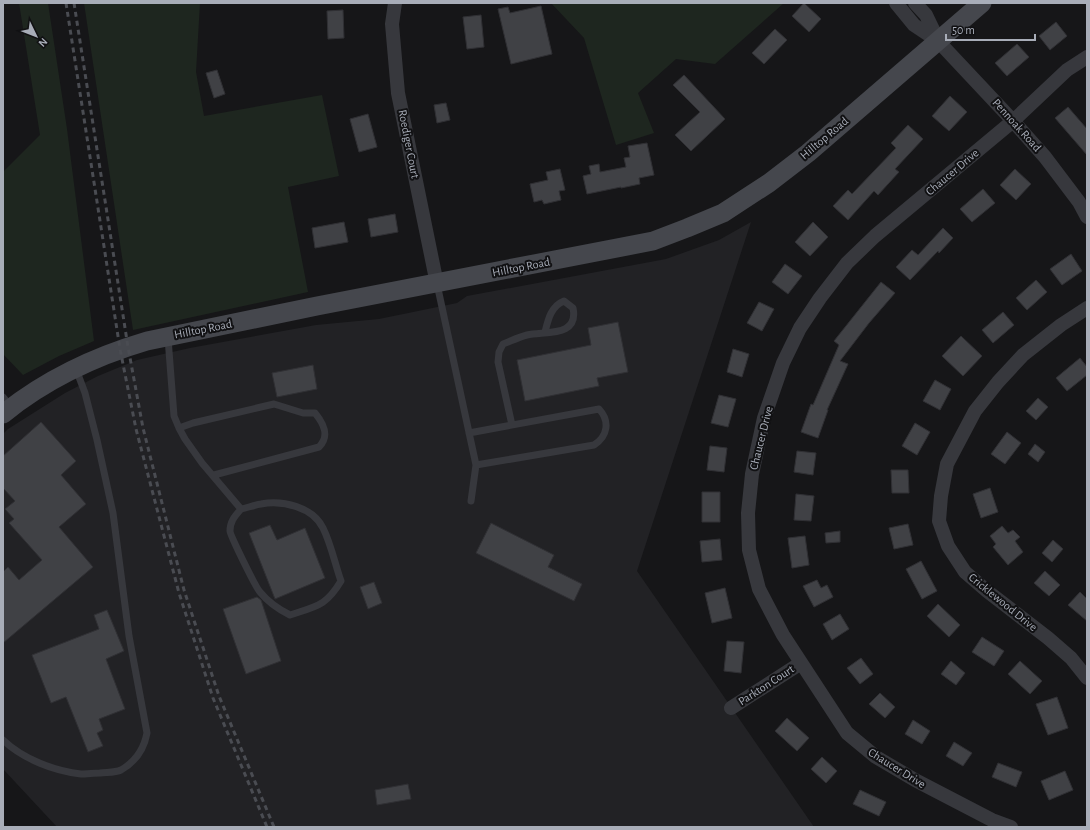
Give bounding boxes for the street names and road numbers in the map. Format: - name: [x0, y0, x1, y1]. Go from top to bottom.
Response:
- street label: Pennoak Road: [990, 96, 1044, 154]
- street label: Roediger Court: [396, 109, 422, 179]
- street label: Hilltop Road: [798, 115, 850, 161]
- street label: Chaucer Drive: [923, 146, 981, 198]
- street label: Hilltop Road: [491, 256, 551, 278]
- street label: Hilltop Road: [173, 318, 233, 340]
- street label: Chaucer Drive: [747, 405, 775, 471]
- street label: Cricklewood Drive: [966, 571, 1040, 633]
- street label: Parkton Court: [736, 662, 796, 707]
- street label: Chaucer Drive: [866, 746, 928, 790]

